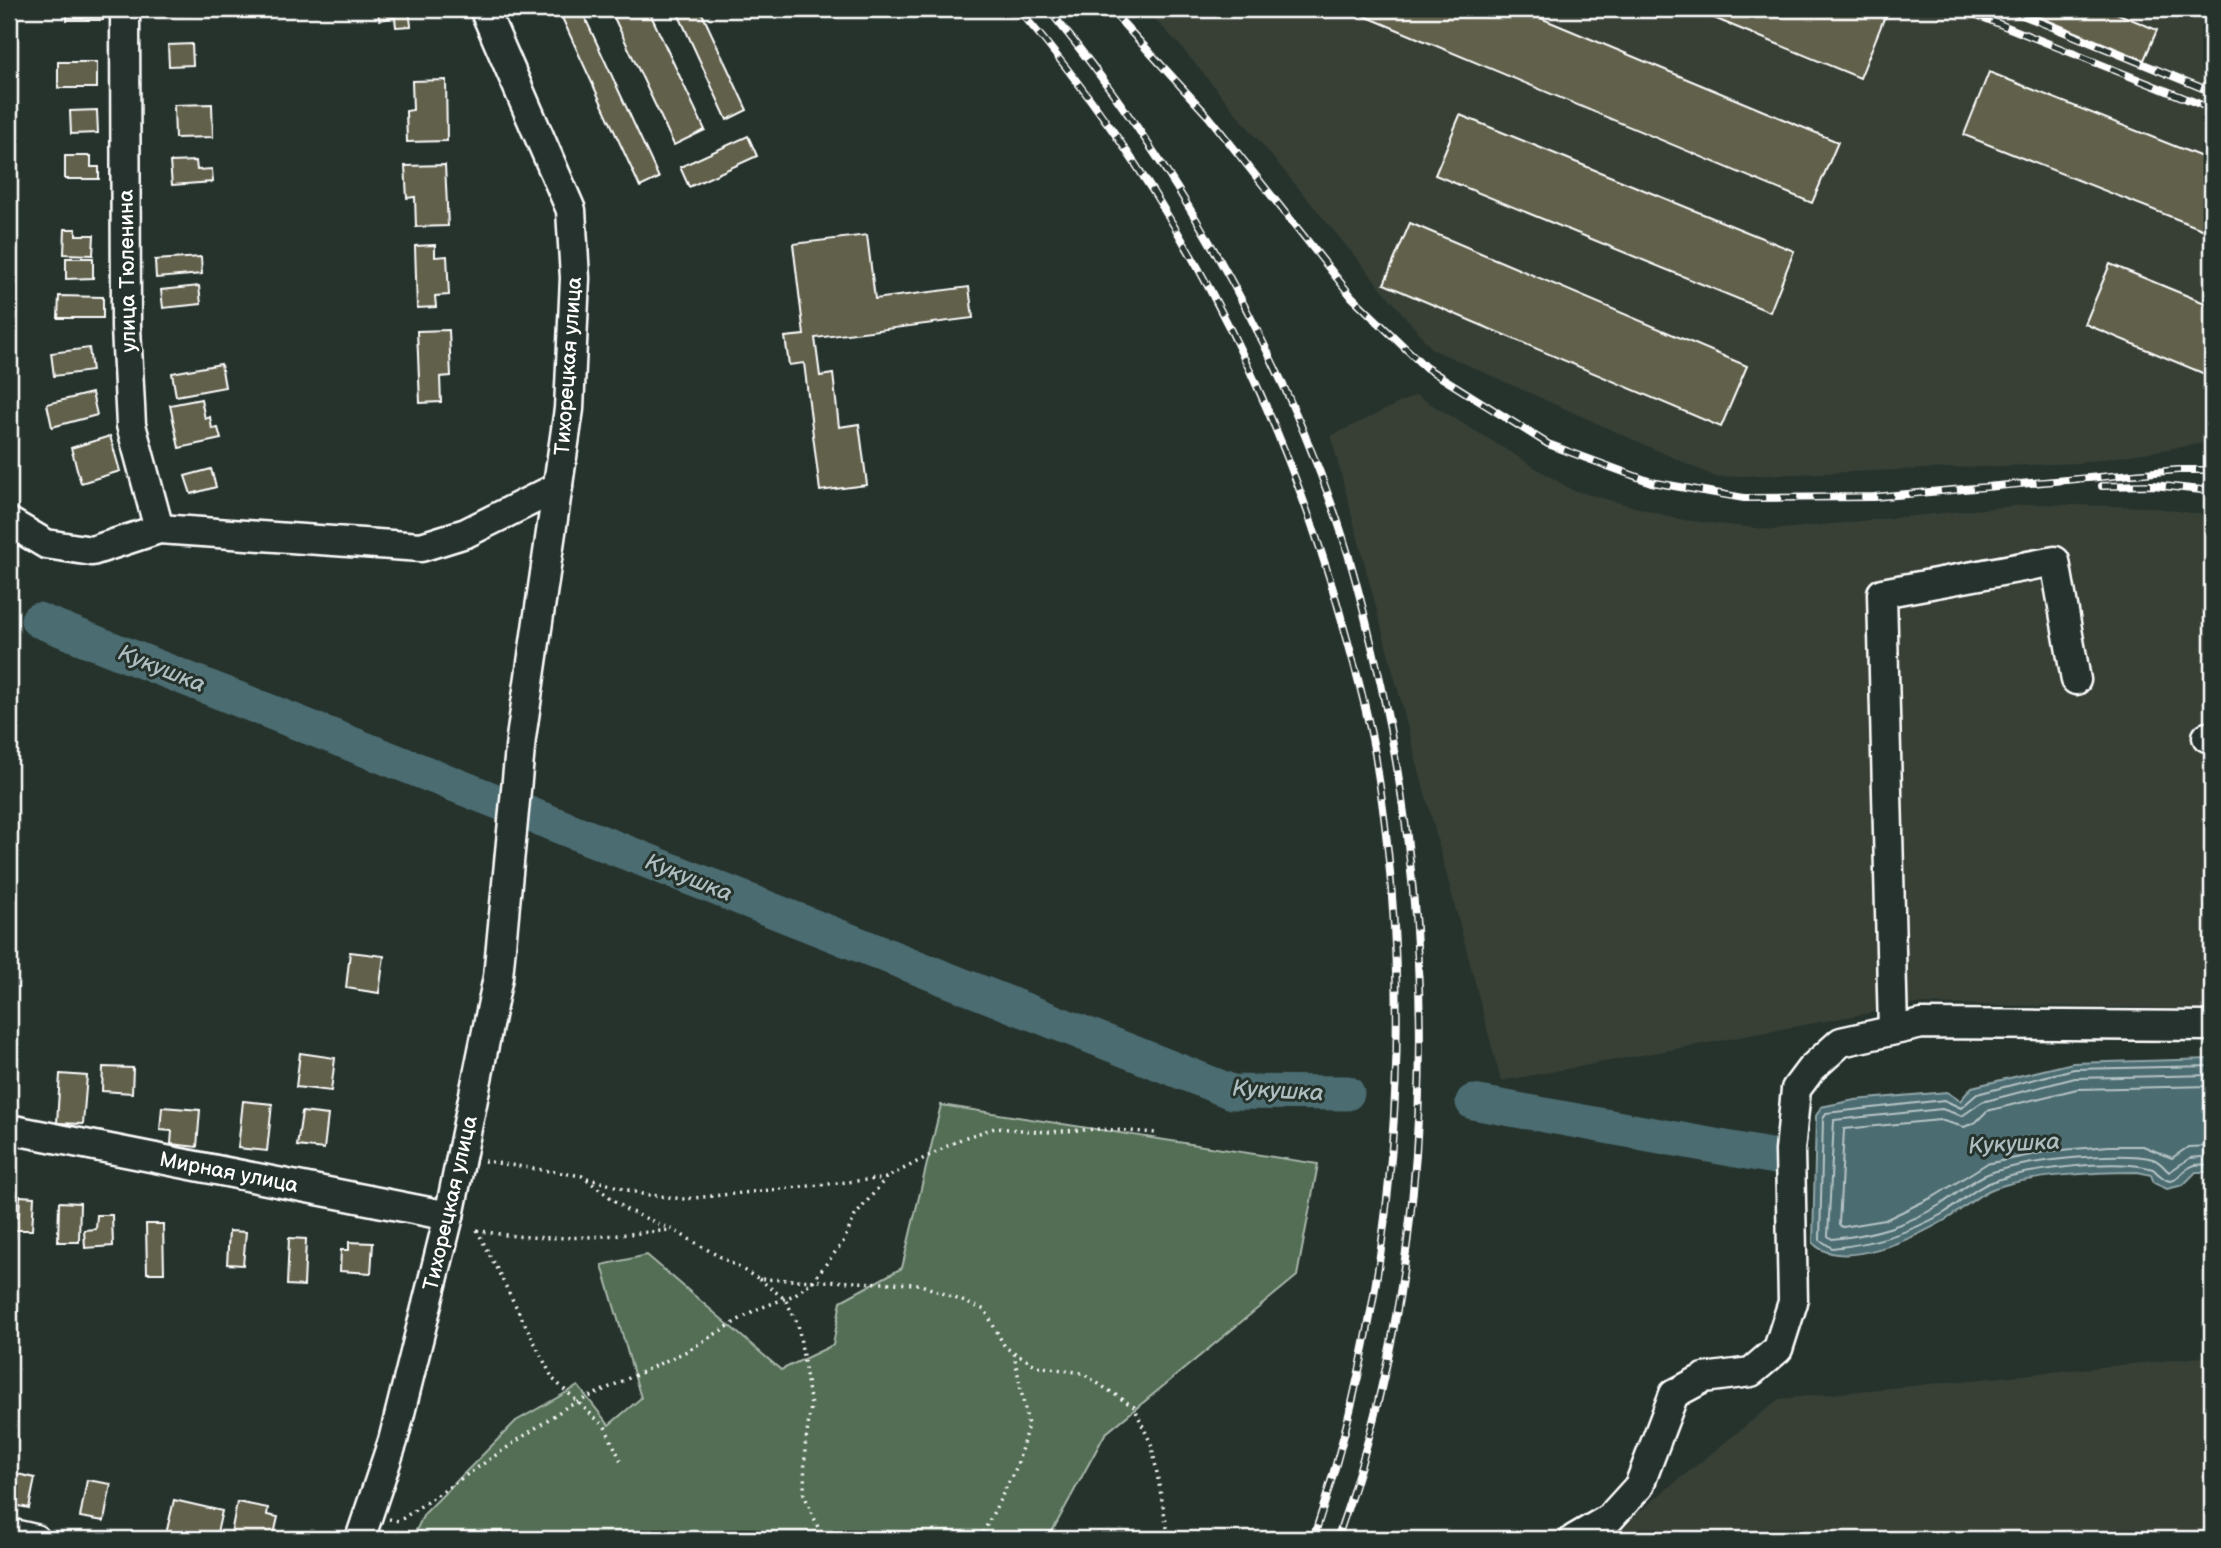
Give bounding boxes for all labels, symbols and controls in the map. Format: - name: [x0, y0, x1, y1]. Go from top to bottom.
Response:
- street label: улица Тюленина: [114, 189, 141, 353]
- street label: Тихорецкая улица: [550, 275, 587, 456]
- water label: Кукушка: [114, 639, 209, 699]
- water label: Кукушка: [641, 848, 736, 908]
- water label: Кукушка: [1231, 1075, 1325, 1107]
- street label: Тихорецкая улица: [418, 1113, 483, 1293]
- water label: Кукушка: [1967, 1128, 2061, 1160]
- street label: Мирная улица: [157, 1147, 301, 1198]

